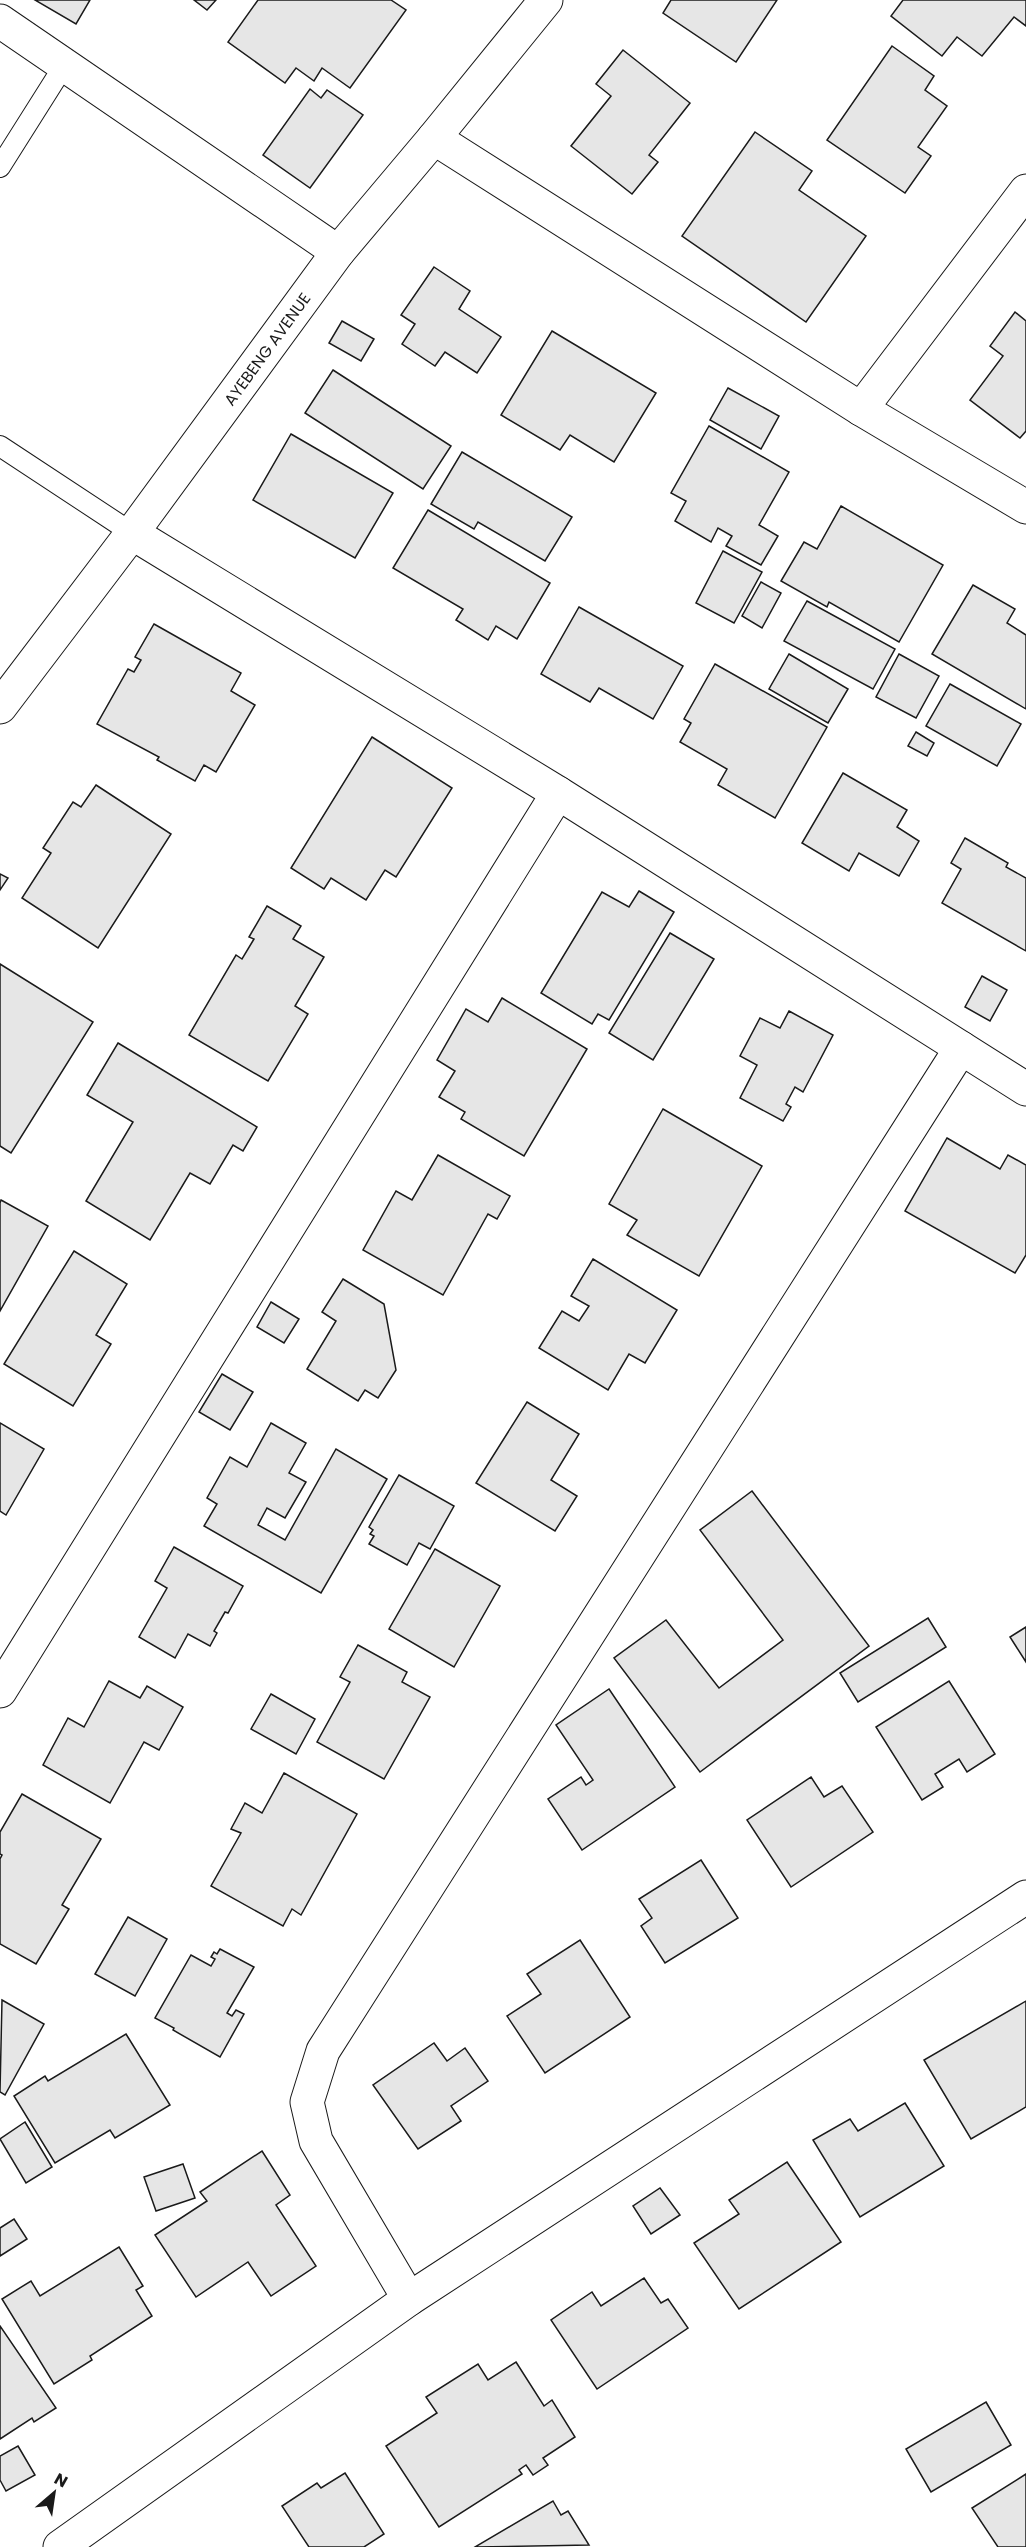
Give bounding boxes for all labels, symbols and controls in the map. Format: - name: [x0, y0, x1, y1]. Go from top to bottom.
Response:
- street label: AYEBENG AVENUE: [219, 288, 316, 410]
- north arrow: [24, 2463, 84, 2523]
- text: N: [50, 2467, 72, 2493]

